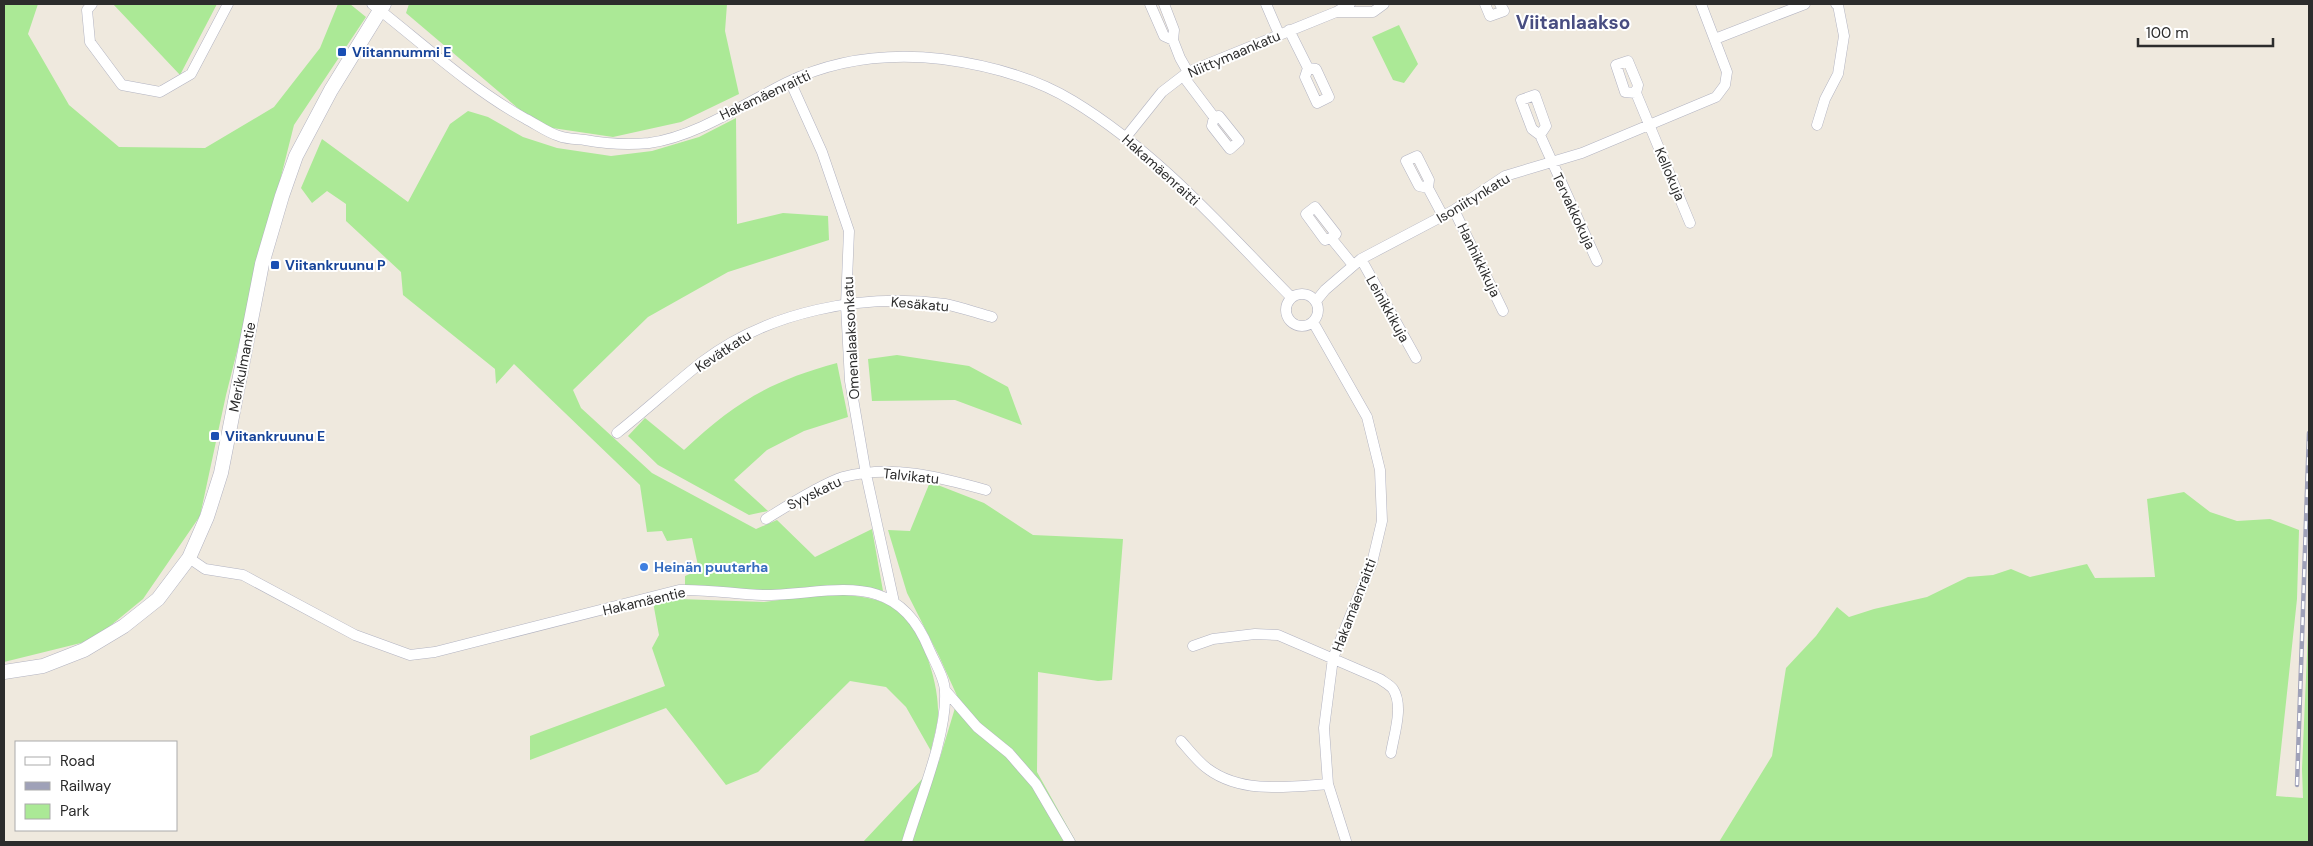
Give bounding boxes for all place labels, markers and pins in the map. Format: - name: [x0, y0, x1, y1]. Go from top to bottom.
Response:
- place label: Viitannummi E: [352, 43, 451, 61]
- marker: Viitannummi E: [336, 46, 348, 58]
- place label: Viitankruunu P: [285, 256, 386, 274]
- marker: Viitankruunu P: [269, 259, 281, 271]
- place label: Viitankruunu E: [225, 427, 325, 445]
- marker: Viitankruunu E: [209, 430, 221, 442]
- place label: Heinän puutarha: [654, 558, 768, 576]
- marker: Heinän puutarha: [638, 561, 650, 573]

